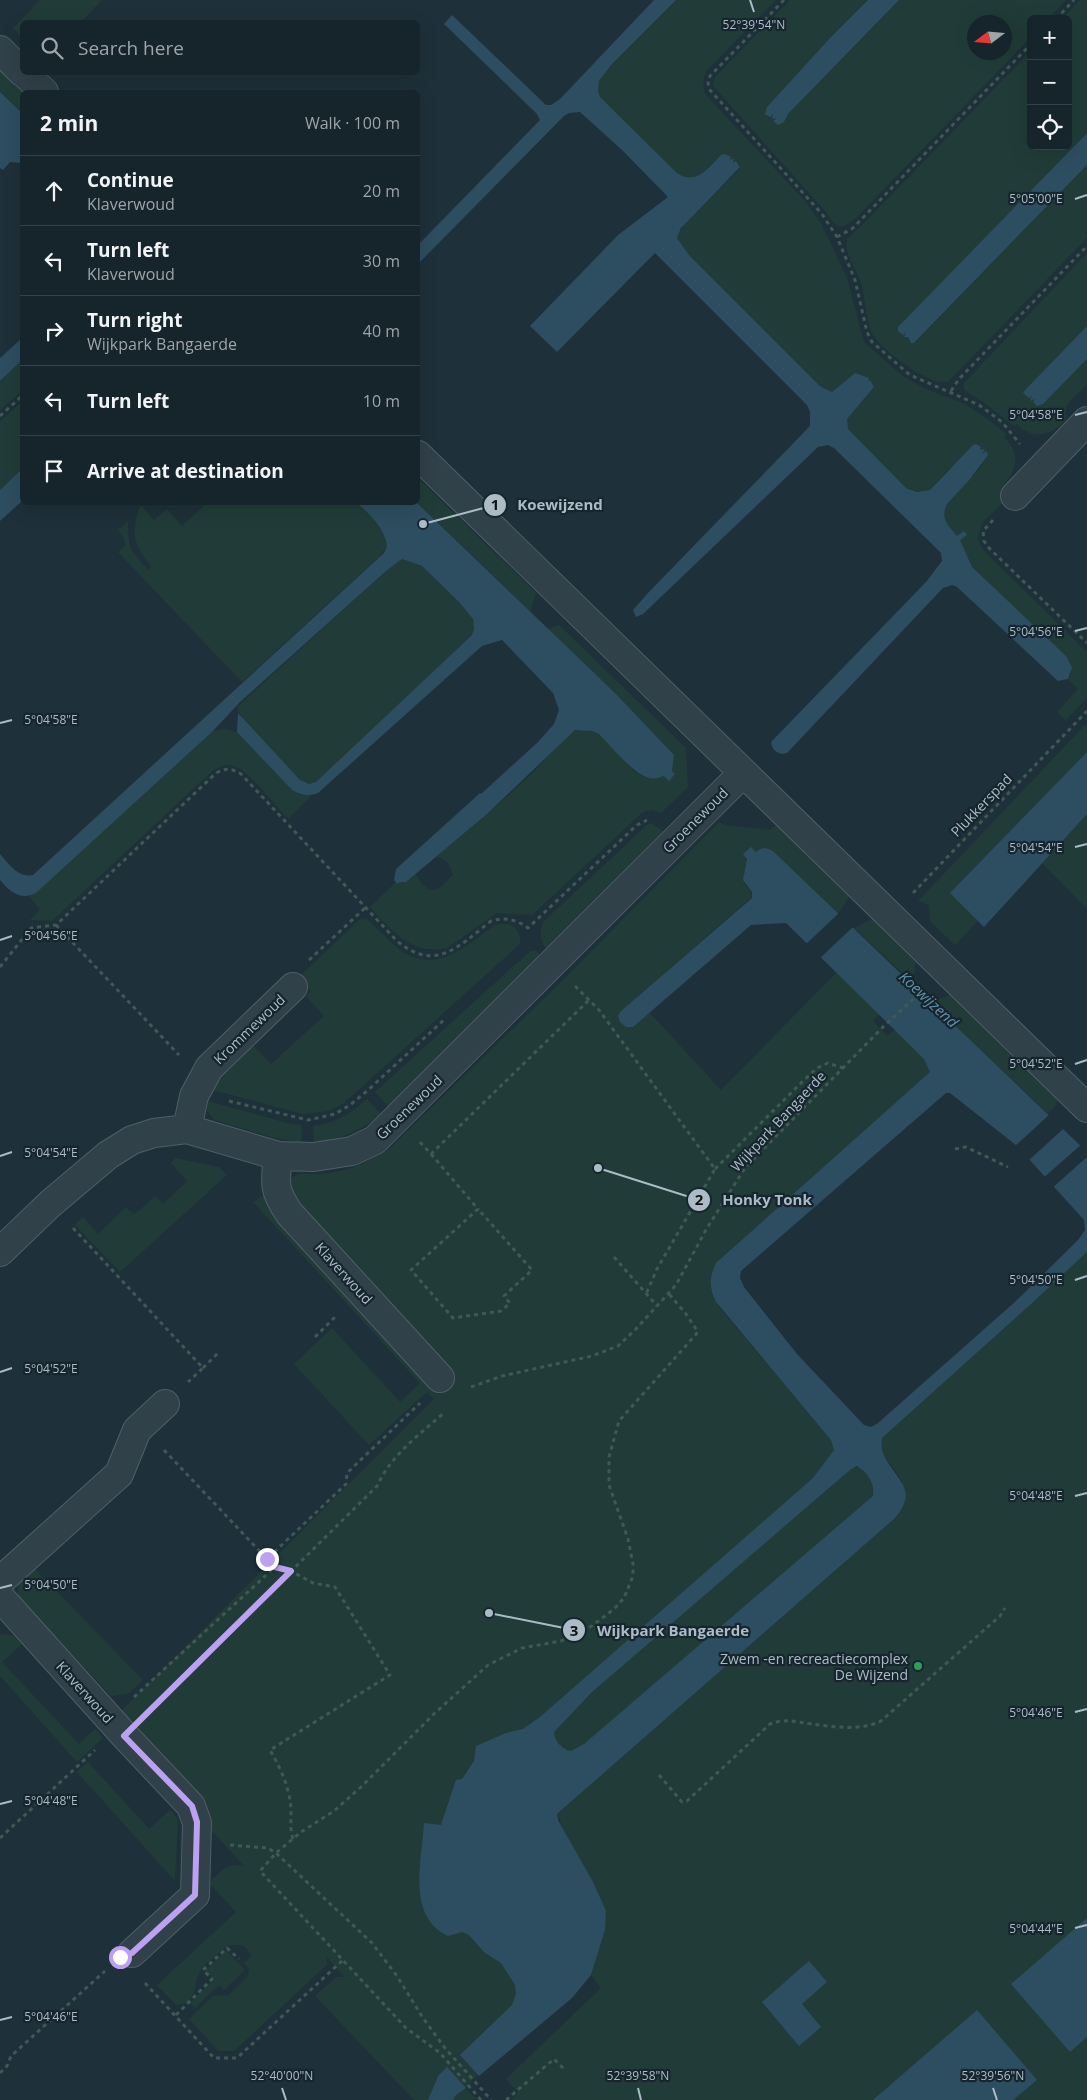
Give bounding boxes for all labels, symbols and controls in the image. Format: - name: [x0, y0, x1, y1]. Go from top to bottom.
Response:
- north arrow: [967, 15, 1012, 60]
- map controls: [1027, 15, 1072, 150]
- button: +: [1027, 15, 1072, 60]
- text: 52°39'54"N: [723, 16, 785, 33]
- search box: [20, 20, 420, 75]
- icon: search: [38, 34, 66, 62]
- text: Search here: [78, 35, 184, 61]
- button: −: [1027, 60, 1072, 105]
- button: locate: [1027, 105, 1072, 150]
- text: 2 min: [40, 109, 98, 137]
- text: Walk · 100 m: [305, 112, 400, 134]
- text: Continue: [87, 167, 174, 193]
- icon: ahead: [40, 177, 68, 205]
- text: 20 m: [363, 180, 400, 202]
- text: 5°05'00"E: [1009, 190, 1063, 207]
- text: Klaverwoud: [87, 193, 175, 215]
- text: Turn left: [87, 237, 169, 263]
- icon: left: [40, 247, 68, 275]
- text: 30 m: [363, 250, 400, 272]
- text: Klaverwoud: [87, 263, 175, 285]
- text: Turn right: [87, 307, 182, 333]
- icon: right: [40, 317, 68, 345]
- text: 40 m: [363, 320, 400, 342]
- text: Wijkpark Bangaerde: [87, 333, 237, 355]
- icon: left: [40, 387, 68, 415]
- text: Turn left: [87, 388, 169, 414]
- text: 10 m: [363, 390, 400, 412]
- text: 5°04'58"E: [1009, 406, 1063, 423]
- icon: arrive: [40, 457, 68, 485]
- text: Arrive at destination: [87, 458, 284, 484]
- callout: Koewijzend: [482, 490, 613, 520]
- text: 1: [491, 494, 499, 514]
- text: Koewijzend: [517, 494, 603, 514]
- text: 5°04'56"E: [1009, 623, 1063, 640]
- text: 5°04'58"E: [24, 711, 78, 728]
- street label: Plukkerspad: [946, 769, 1016, 841]
- street label: Groenewoud: [658, 783, 732, 857]
- text: 5°04'54"E: [1009, 839, 1063, 856]
- text: 5°04'56"E: [24, 927, 78, 944]
- water label: Koewijzend: [895, 966, 963, 1032]
- street label: Krommewoud: [209, 990, 289, 1068]
- text: 5°04'52"E: [1009, 1055, 1063, 1072]
- street label: Wijkpark Bangaerde: [726, 1066, 830, 1175]
- street label: Groenewoud: [372, 1071, 446, 1143]
- text: 5°04'54"E: [24, 1144, 78, 1161]
- callout: Honky Tonk: [687, 1185, 821, 1215]
- text: 2: [695, 1189, 704, 1209]
- text: Honky Tonk: [722, 1189, 812, 1209]
- street label: Klaverwoud: [311, 1238, 377, 1308]
- text: 5°04'50"E: [1009, 1271, 1063, 1288]
- text: 5°04'52"E: [24, 1360, 78, 1377]
- text: 5°04'48"E: [1009, 1487, 1063, 1504]
- route end: [256, 1548, 279, 1571]
- text: 5°04'50"E: [24, 1576, 78, 1593]
- callout: Wijkpark Bangaerde: [562, 1615, 759, 1645]
- text: 3: [570, 1620, 578, 1640]
- text: Wijkpark Bangaerde: [597, 1620, 749, 1640]
- place label: Zwem -en recreactiecomplex De Wijzend: [720, 1649, 909, 1684]
- street label: Klaverwoud: [52, 1657, 118, 1727]
- marker: Zwem -en recreactiecomplex De Wijzend: [912, 1660, 924, 1672]
- text: 5°04'46"E: [1009, 1704, 1063, 1721]
- text: 5°04'48"E: [24, 1792, 78, 1809]
- text: 5°04'44"E: [1009, 1920, 1063, 1937]
- route start: [109, 1946, 132, 1969]
- text: 5°04'46"E: [24, 2008, 78, 2025]
- text: 52°40'00"N: [251, 2067, 313, 2084]
- text: 52°39'58"N: [607, 2067, 669, 2084]
- text: 52°39'56"N: [962, 2067, 1024, 2084]

